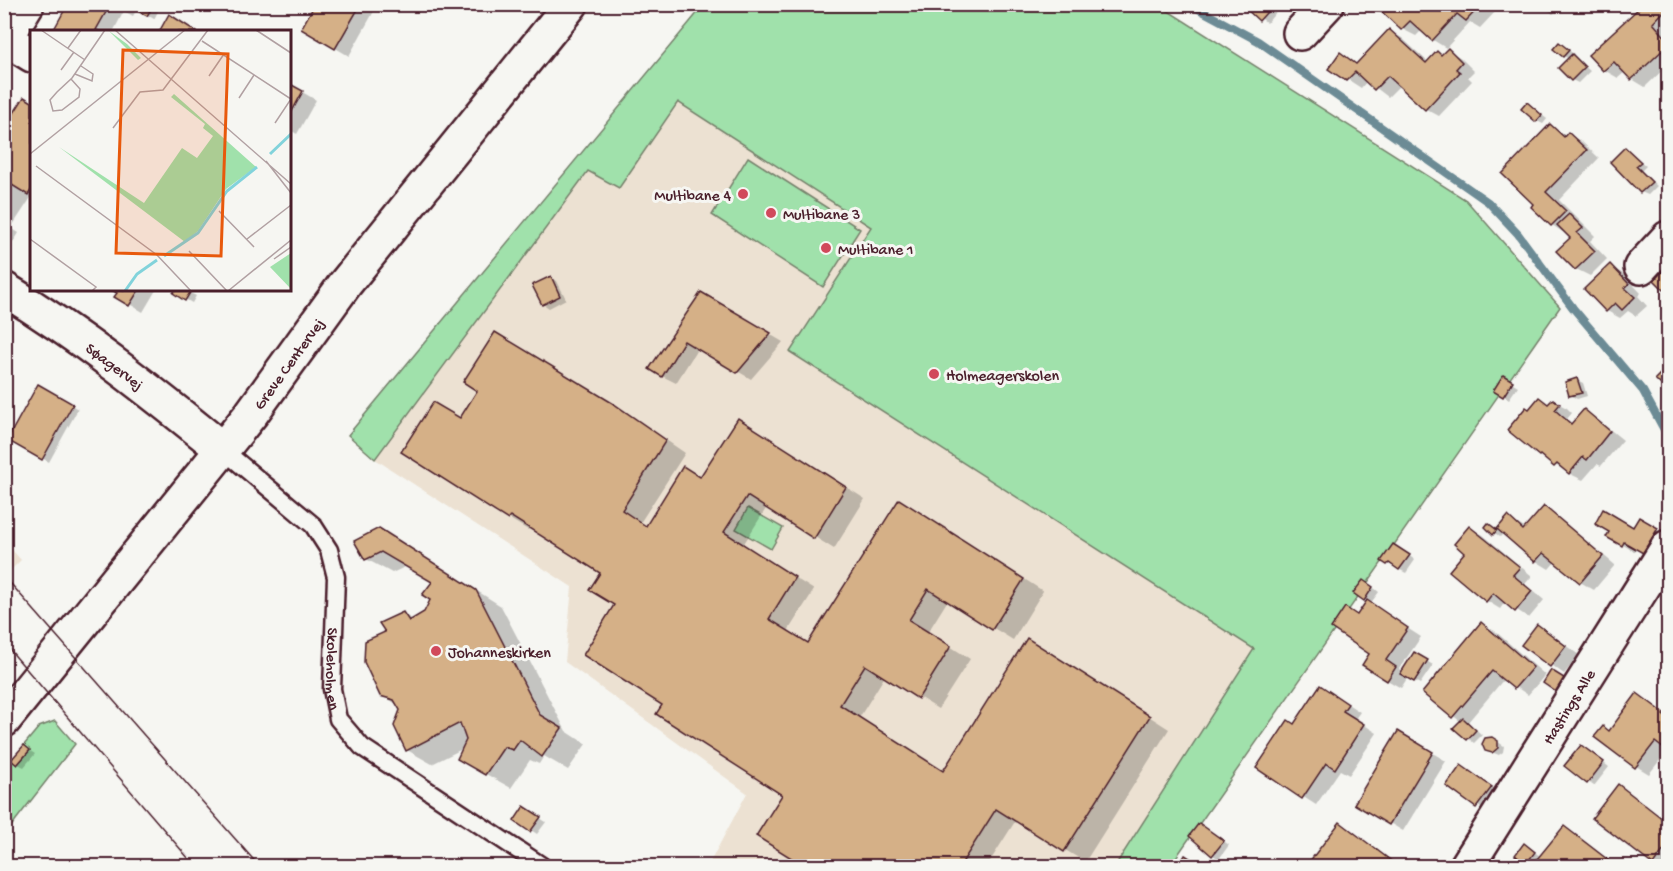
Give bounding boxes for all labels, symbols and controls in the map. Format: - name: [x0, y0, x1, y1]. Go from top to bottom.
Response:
- inset map: [30, 30, 291, 291]
- marker: Multibane 4: [736, 187, 750, 201]
- place label: Multibane 4: [654, 188, 731, 207]
- marker: Multibane 3: [764, 206, 778, 220]
- place label: Multibane 3: [783, 207, 860, 226]
- marker: Multibane 1: [819, 241, 833, 255]
- place label: Multibane 1: [838, 242, 914, 261]
- street label: Greve Centervej: [251, 316, 330, 415]
- street label: Søagervej: [81, 340, 146, 396]
- marker: Holmeagerskolen: [927, 367, 941, 381]
- place label: Holmeagerskolen: [946, 368, 1060, 387]
- street label: Skoleholmen: [319, 627, 342, 712]
- marker: Johanneskirken: [429, 644, 443, 658]
- place label: Johanneskirken: [448, 645, 551, 664]
- street label: Hastings Alle: [1540, 666, 1602, 749]

